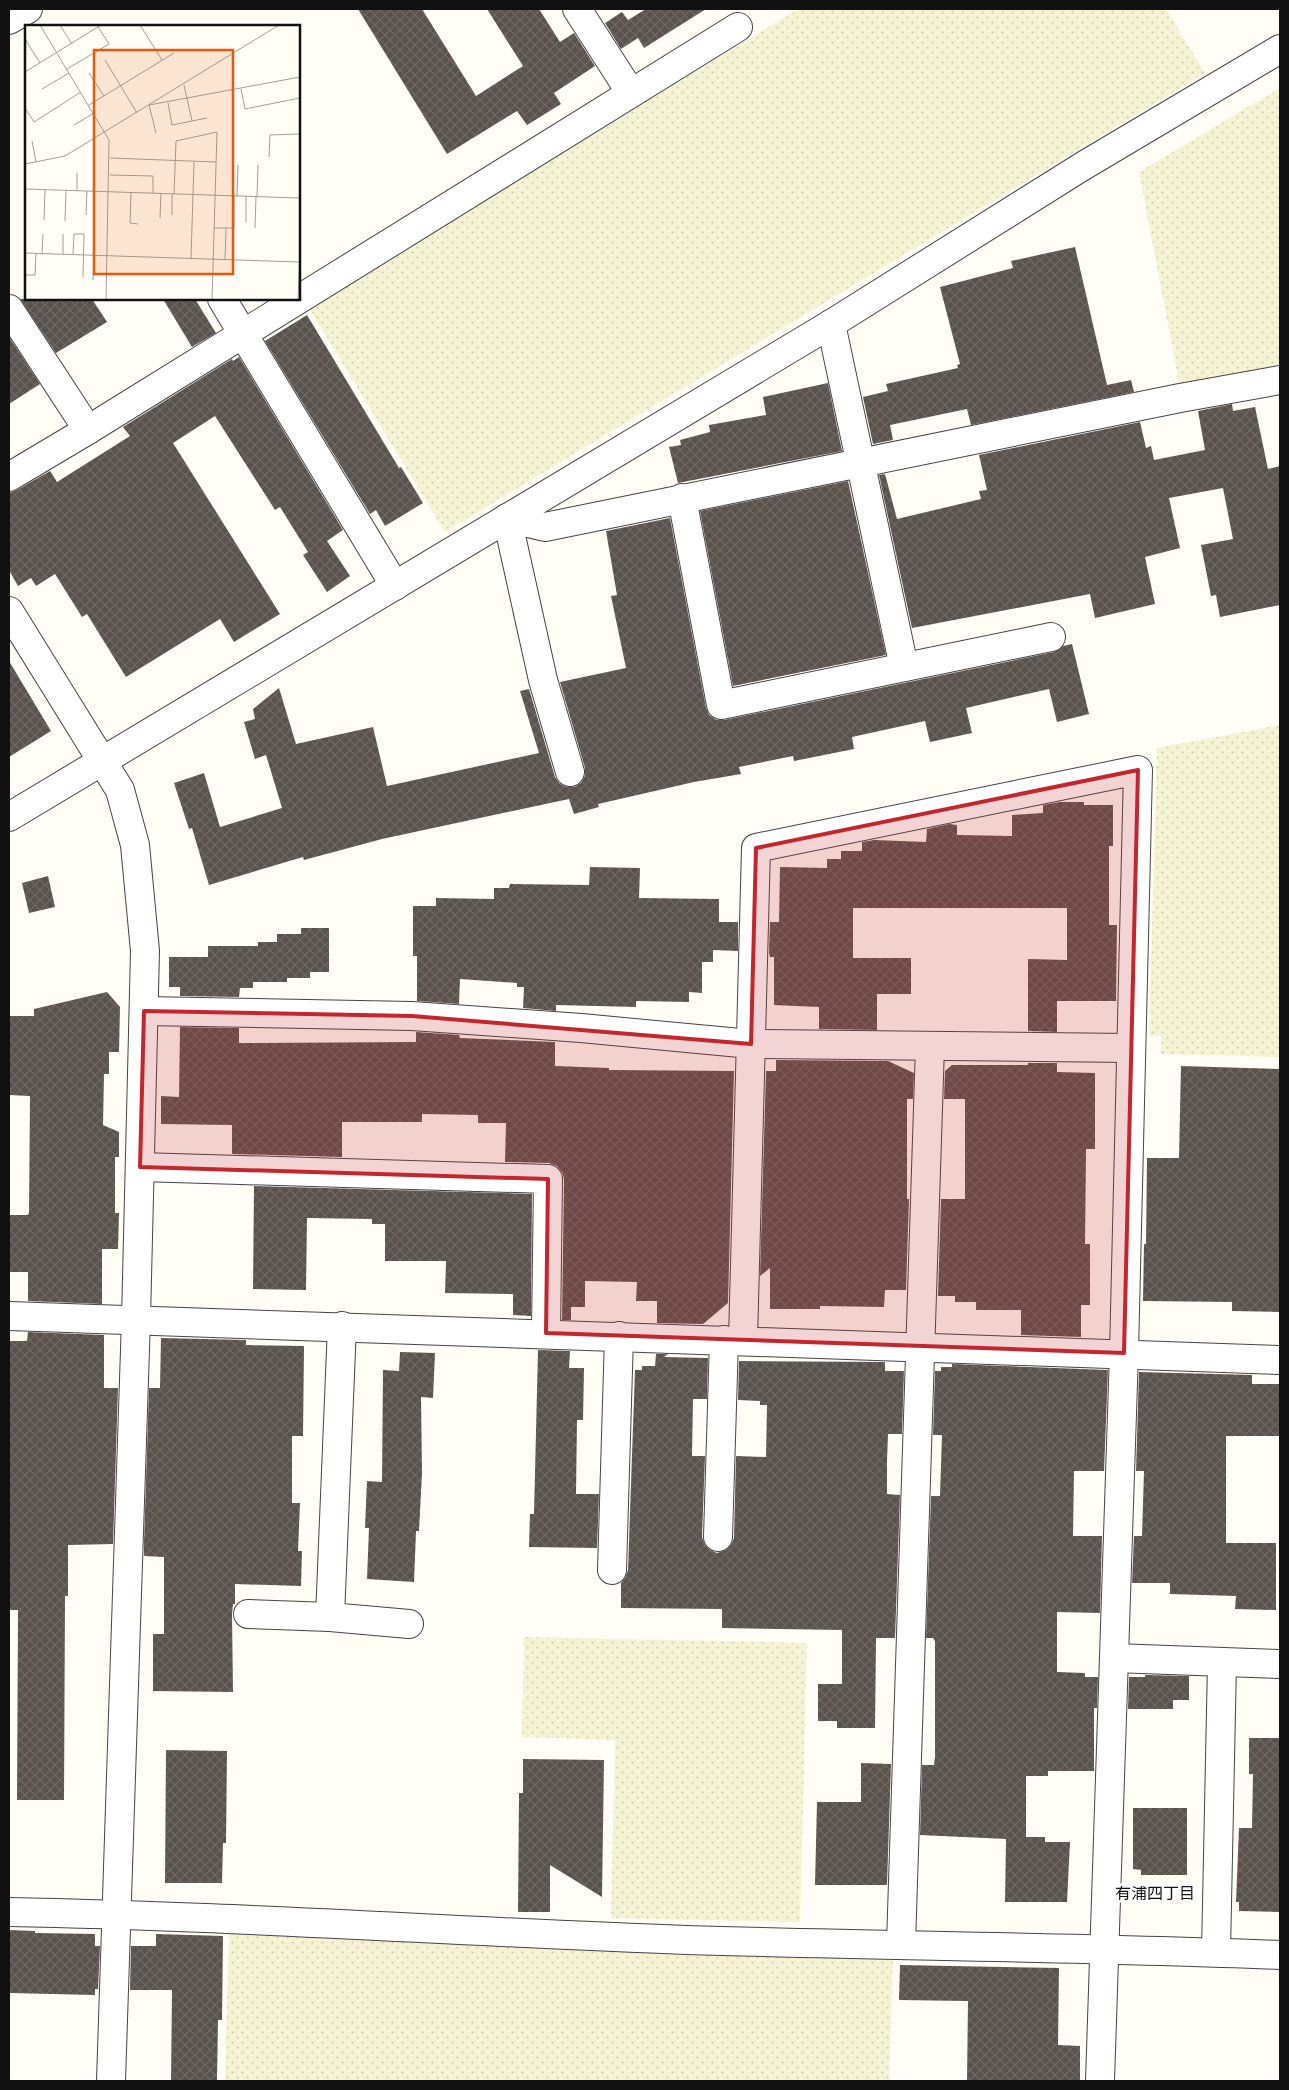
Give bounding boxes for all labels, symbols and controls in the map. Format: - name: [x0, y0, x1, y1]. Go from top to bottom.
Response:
- inset map: [25, 25, 300, 300]
- district label: 有浦四丁目: [1115, 1882, 1195, 1904]

